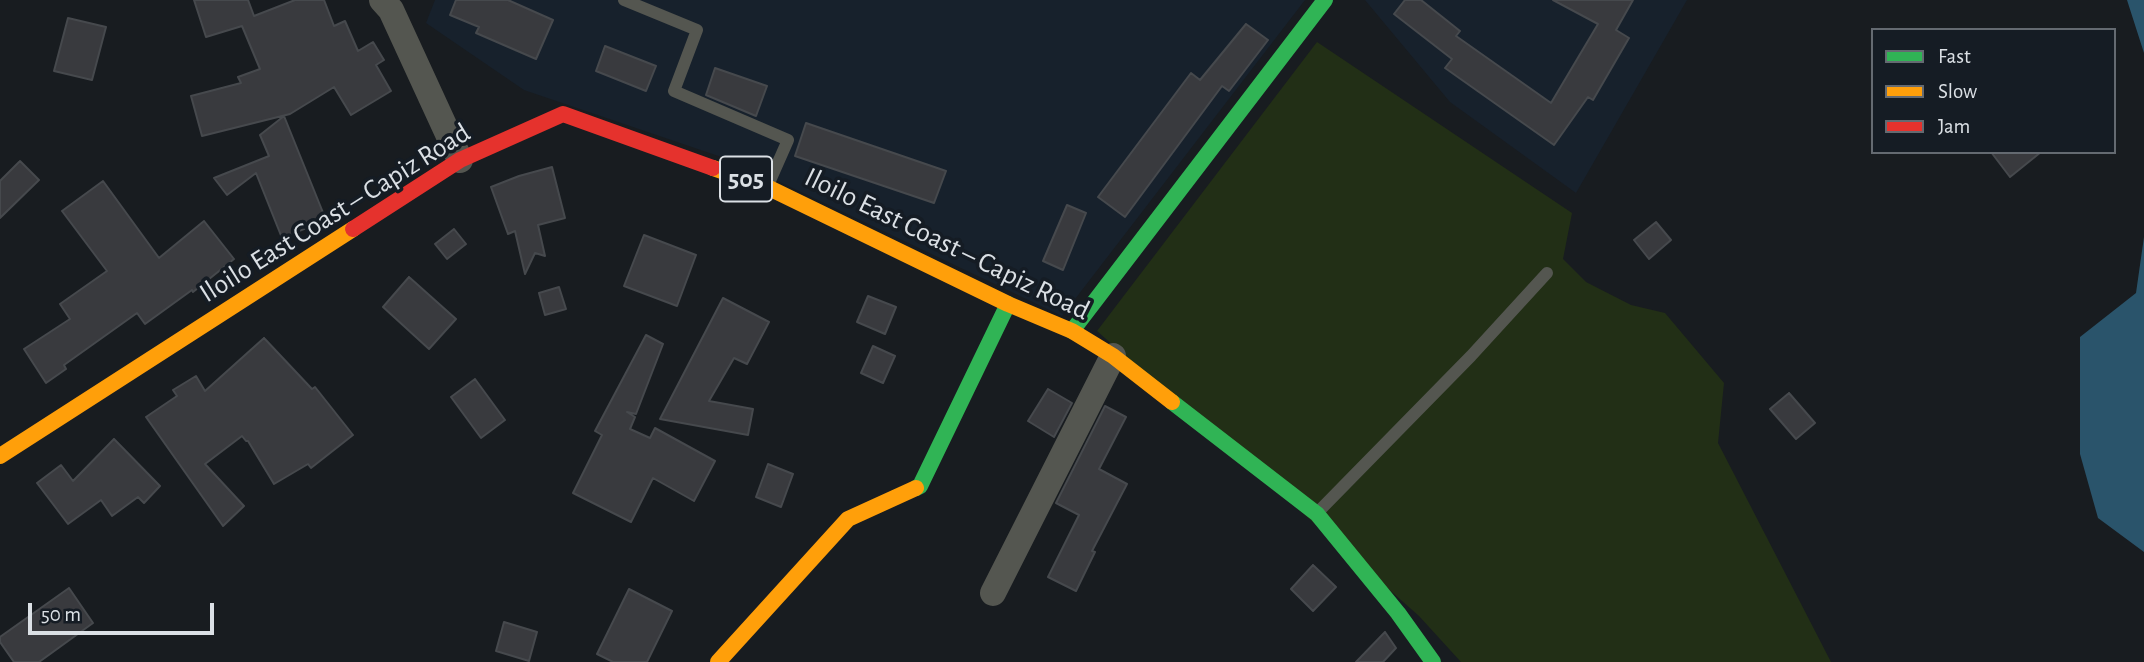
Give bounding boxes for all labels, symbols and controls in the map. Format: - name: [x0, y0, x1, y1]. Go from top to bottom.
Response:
- legend: [1871, 28, 2116, 154]
- text: Fast: [1938, 46, 1971, 67]
- text: Slow: [1938, 81, 1977, 102]
- street label: Iloilo East Coast – Capiz Road: [193, 116, 477, 310]
- text: Jam: [1938, 116, 1970, 137]
- road number: 505: [720, 156, 772, 202]
- street label: Iloilo East Coast – Capiz Road: [799, 160, 1095, 328]
- scale bar: [32, 588, 217, 632]
- text: 50 m: [41, 604, 81, 625]

